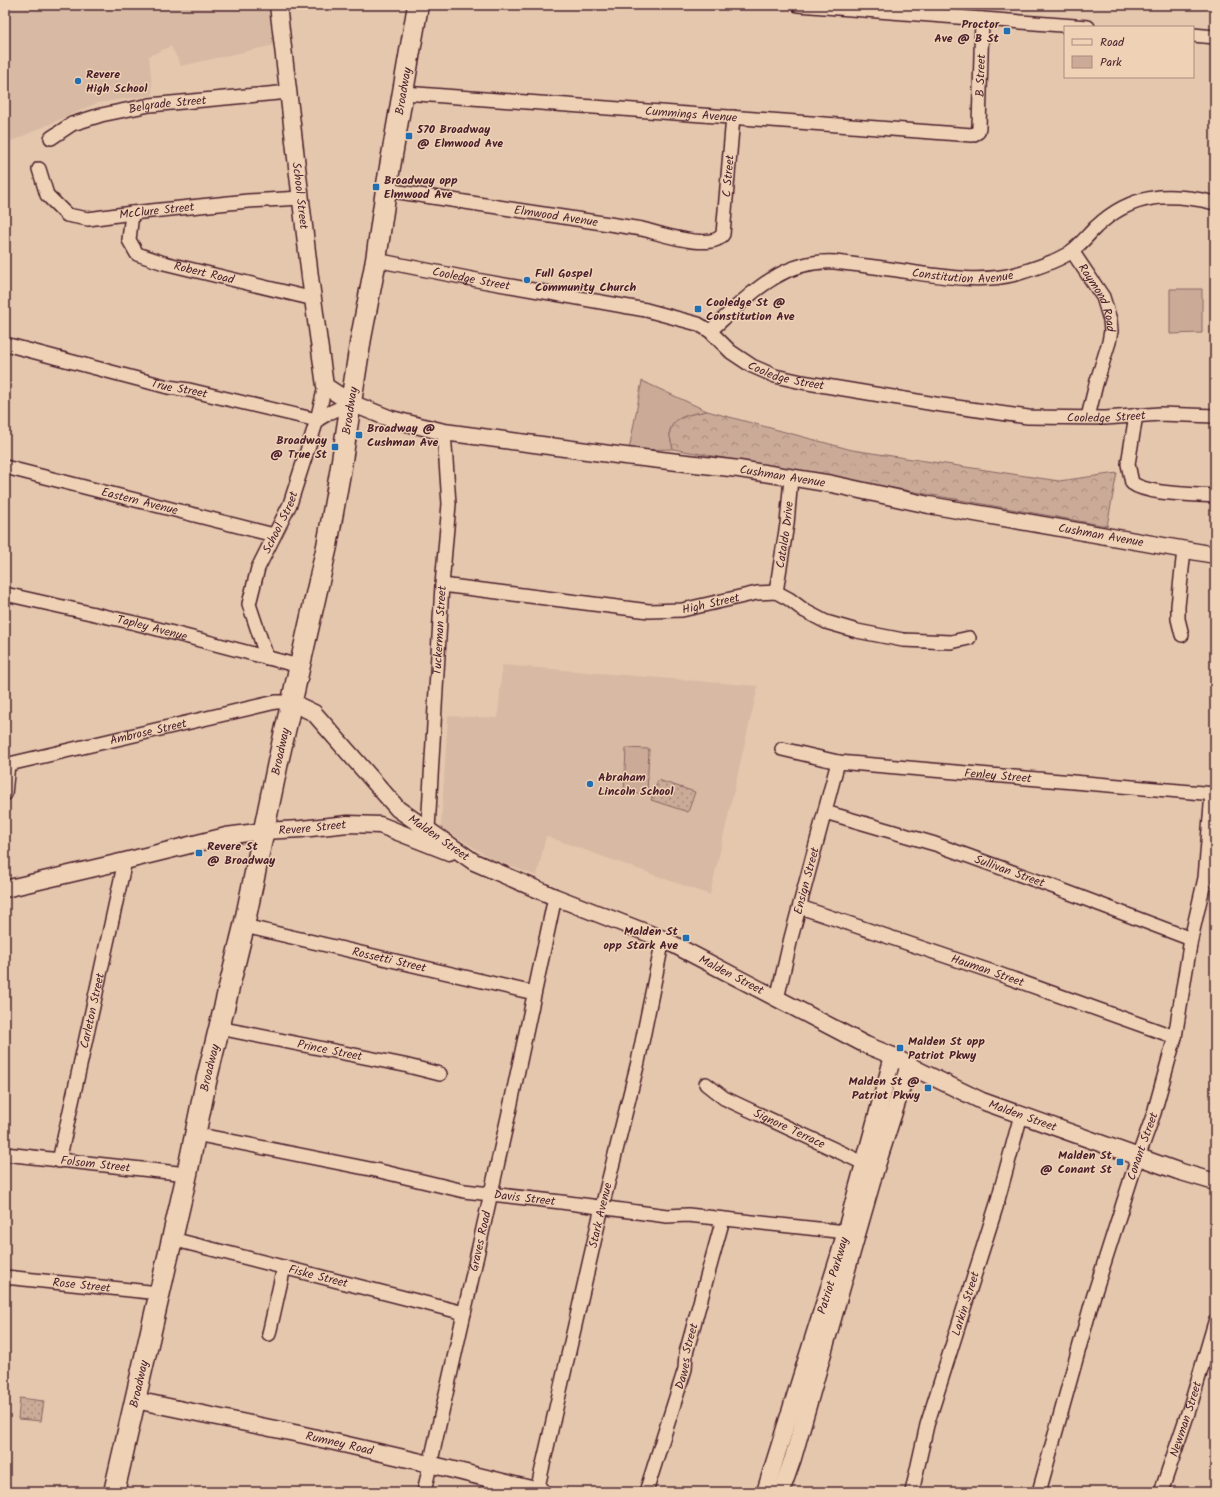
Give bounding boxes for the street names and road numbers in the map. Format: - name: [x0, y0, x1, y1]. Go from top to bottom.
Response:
- street label: B Street: [970, 53, 991, 97]
- street label: Broadway: [390, 65, 417, 116]
- street label: Belgrade Street: [127, 90, 207, 119]
- street label: Cummings Avenue: [644, 101, 739, 127]
- street label: C Street: [717, 154, 739, 198]
- street label: School Street: [287, 161, 314, 231]
- street label: McClure Street: [118, 197, 195, 224]
- street label: Elmwood Avenue: [513, 200, 600, 232]
- street label: Robert Road: [172, 256, 237, 289]
- street label: Raymond Road: [1073, 260, 1121, 334]
- street label: Cooledge Street: [431, 262, 512, 295]
- street label: Constitution Avenue: [911, 263, 1016, 288]
- street label: Cooledge Street: [744, 356, 826, 395]
- street label: True Street: [149, 373, 210, 404]
- street label: Broadway: [337, 385, 363, 436]
- street label: Cooledge Street: [1067, 406, 1147, 428]
- street label: Cushman Avenue: [738, 460, 827, 492]
- street label: Eastern Avenue: [99, 482, 181, 520]
- street label: School Street: [257, 488, 303, 557]
- street label: Cataldo Drive: [771, 500, 798, 570]
- street label: Cushman Avenue: [1057, 518, 1146, 552]
- street label: Tuckerman Street: [427, 585, 451, 676]
- street label: High Street: [680, 588, 742, 619]
- street label: Tapley Avenue: [115, 610, 190, 646]
- street label: Ambrose Street: [108, 714, 189, 750]
- street label: Broadway: [266, 726, 295, 777]
- street label: Fenley Street: [964, 763, 1033, 788]
- street label: Malden Street: [404, 809, 474, 866]
- street label: Revere Street: [278, 815, 347, 840]
- street label: Ensign Street: [788, 845, 824, 916]
- street label: Sullivan Street: [972, 850, 1048, 893]
- street label: Rossetti Street: [350, 942, 428, 977]
- street label: Hauman Street: [948, 949, 1027, 992]
- street label: Malden Street: [695, 950, 768, 1000]
- street label: Carleton Street: [75, 971, 110, 1050]
- street label: Prince Street: [296, 1034, 364, 1066]
- street label: Broadway: [195, 1042, 225, 1093]
- street label: Malden Street: [986, 1095, 1060, 1137]
- street label: Signore Terrace: [750, 1104, 829, 1154]
- street label: Conant Street: [1122, 1109, 1163, 1183]
- street label: Folsom Street: [60, 1151, 132, 1177]
- street label: Stark Avenue: [583, 1180, 617, 1250]
- street label: Davis Street: [493, 1185, 557, 1211]
- street label: Graves Road: [464, 1208, 496, 1273]
- street label: Patriot Parkway: [812, 1234, 853, 1316]
- street label: Fiske Street: [287, 1259, 350, 1293]
- street label: Larkin Street: [946, 1269, 985, 1338]
- street label: Rose Street: [52, 1272, 112, 1297]
- street label: Dawes Street: [670, 1321, 703, 1392]
- street label: Broadway: [124, 1358, 154, 1409]
- street label: Newman Street: [1164, 1379, 1207, 1459]
- street label: Rumney Road: [304, 1426, 376, 1460]

